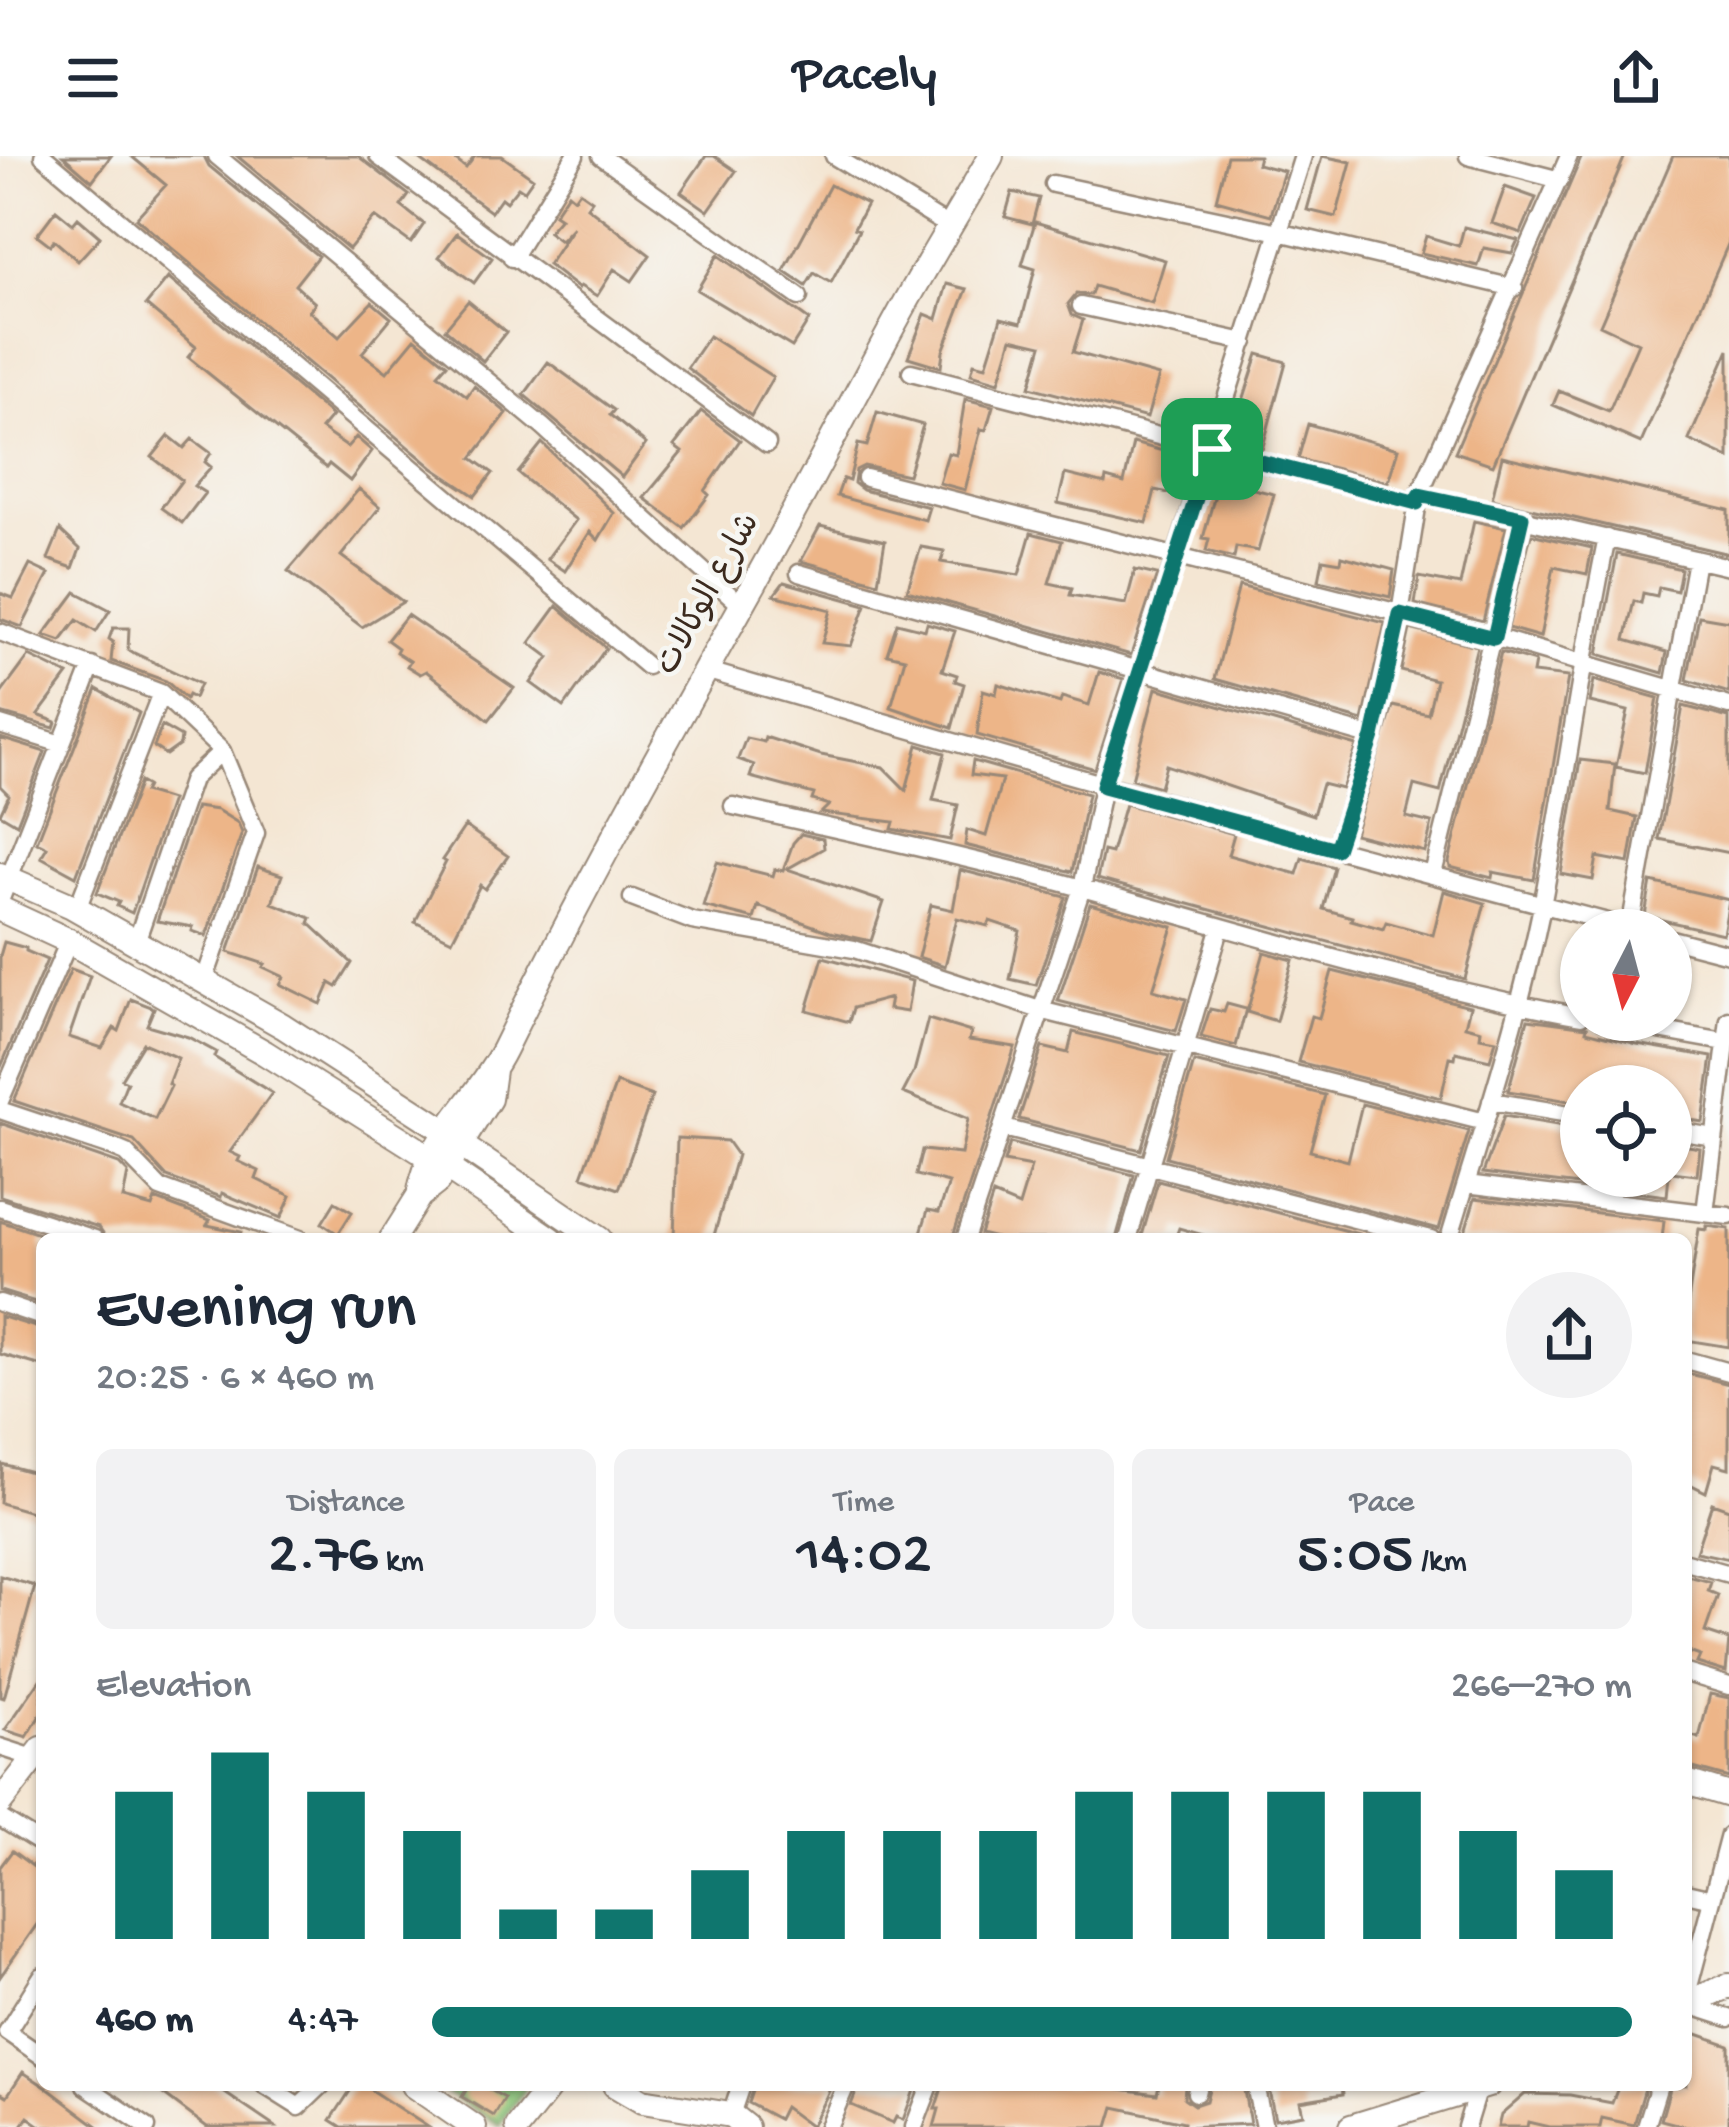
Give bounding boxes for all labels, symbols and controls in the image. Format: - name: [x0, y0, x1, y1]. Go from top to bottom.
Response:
- icon: menu: [60, 45, 126, 111]
- icon: share: [1603, 45, 1669, 111]
- text: Pacely: [792, 46, 937, 110]
- pin: [1161, 398, 1263, 500]
- icon: arrive: [1179, 416, 1245, 482]
- street label: شارع الوكالات: [649, 507, 770, 682]
- north arrow: [1560, 909, 1692, 1041]
- map controls: [1560, 909, 1692, 1197]
- button: locate: [1560, 1065, 1692, 1197]
- button: share: [1506, 1272, 1632, 1398]
- text: Evening run: [96, 1273, 416, 1351]
- text: 20:25 · 6 × 460 m: [96, 1357, 374, 1403]
- text: Distance: [288, 1485, 404, 1523]
- text: Time: [834, 1485, 894, 1523]
- text: Pace: [1350, 1485, 1414, 1523]
- text: 2.76: [268, 1523, 378, 1593]
- text: 14:02: [797, 1523, 931, 1593]
- text: 5:05: [1297, 1523, 1413, 1593]
- text: km: [378, 1544, 424, 1582]
- text: /km: [1413, 1544, 1467, 1582]
- text: Elevation: [96, 1665, 251, 1711]
- text: 266–270 m: [1451, 1665, 1632, 1711]
- text: 460 m: [96, 1999, 193, 2045]
- text: 4:47: [288, 1999, 357, 2045]

